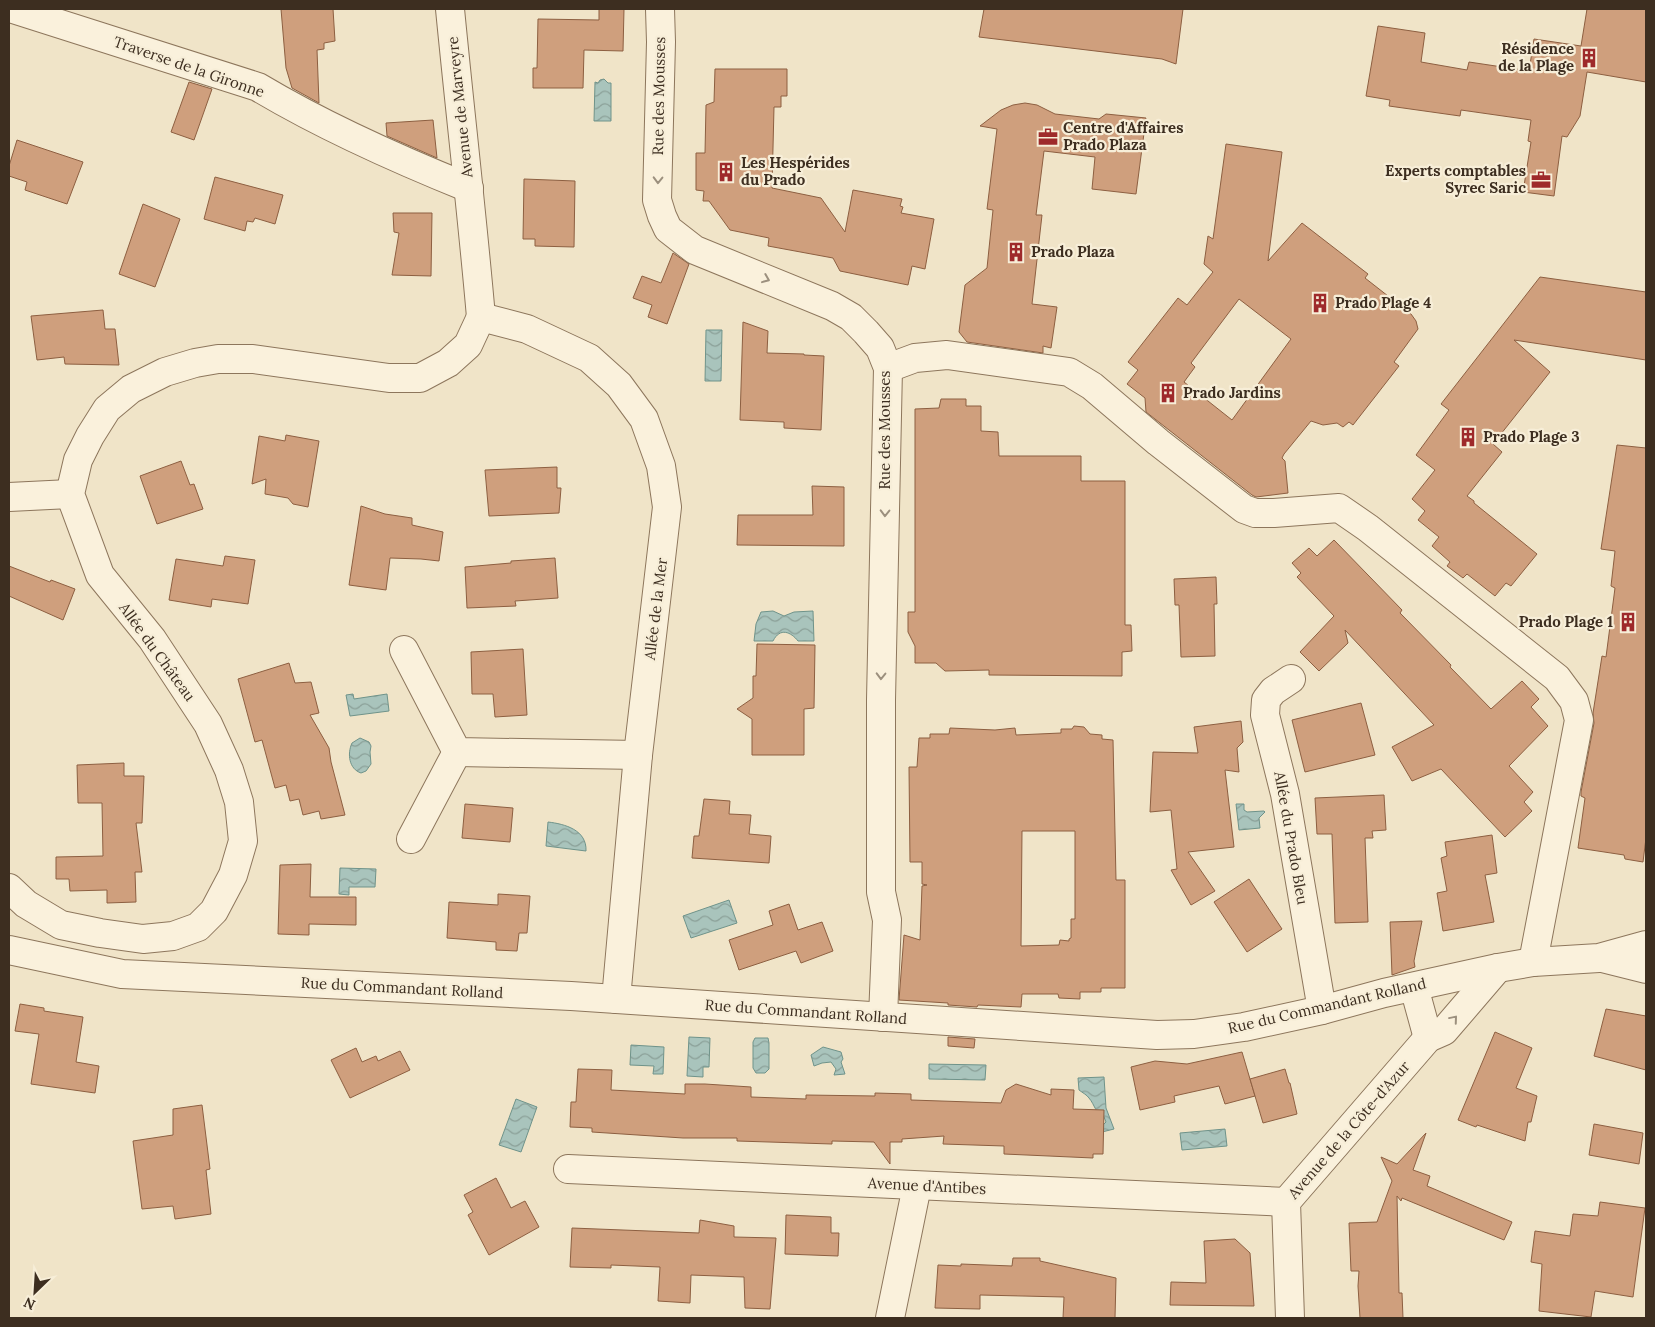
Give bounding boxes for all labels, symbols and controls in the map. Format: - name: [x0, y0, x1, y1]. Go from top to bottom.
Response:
- street label: Traverse de la Gironne: [111, 32, 267, 101]
- street label: Avenue de Marveyre: [443, 35, 476, 180]
- street label: Rue des Mousses: [648, 36, 669, 156]
- place label: Résidence de la Plage: [1498, 39, 1574, 75]
- building icon: Résidence de la Plage: [1578, 47, 1600, 69]
- place label: Centre d'Affaires Prado Plaza: [1063, 118, 1183, 154]
- office icon: Centre d'Affaires Prado Plaza: [1037, 126, 1059, 148]
- place label: Les Hespérides du Prado: [741, 153, 850, 189]
- building icon: Les Hespérides du Prado: [715, 161, 737, 183]
- place label: Experts comptables Syrec Saric: [1385, 161, 1526, 197]
- office icon: Experts comptables Syrec Saric: [1530, 169, 1552, 191]
- one-way arrow: [652, 176, 663, 184]
- building icon: Prado Plaza: [1005, 241, 1027, 263]
- place label: Prado Plaza: [1031, 242, 1115, 261]
- one-way arrow: [761, 273, 770, 283]
- building icon: Prado Plage 4: [1309, 292, 1331, 314]
- place label: Prado Plage 4: [1335, 293, 1431, 312]
- street label: Rue des Mousses: [875, 371, 894, 489]
- building icon: Prado Jardins: [1157, 382, 1179, 404]
- place label: Prado Jardins: [1183, 383, 1281, 402]
- building icon: Prado Plage 3: [1457, 426, 1479, 448]
- place label: Prado Plage 3: [1483, 427, 1580, 446]
- one-way arrow: [879, 510, 890, 518]
- street label: Allée de la Mer: [640, 556, 671, 662]
- street label: Allée du Château: [115, 598, 200, 705]
- building icon: Prado Plage 1: [1617, 611, 1639, 633]
- place label: Prado Plage 1: [1519, 612, 1613, 631]
- one-way arrow: [876, 672, 886, 680]
- street label: Allée du Prado Bleu: [1270, 769, 1313, 906]
- street label: Rue du Commandant Rolland: [300, 973, 504, 1002]
- street label: Rue du Commandant Rolland: [1226, 973, 1428, 1038]
- street label: Rue du Commandant Rolland: [704, 995, 908, 1028]
- one-way arrow: [1449, 1016, 1458, 1025]
- street label: Avenue de la Côte-d'Azur: [1283, 1056, 1414, 1203]
- street label: Avenue d'Antibes: [866, 1173, 987, 1198]
- north arrow: [10, 1267, 60, 1317]
- text: N: [21, 1293, 38, 1314]

